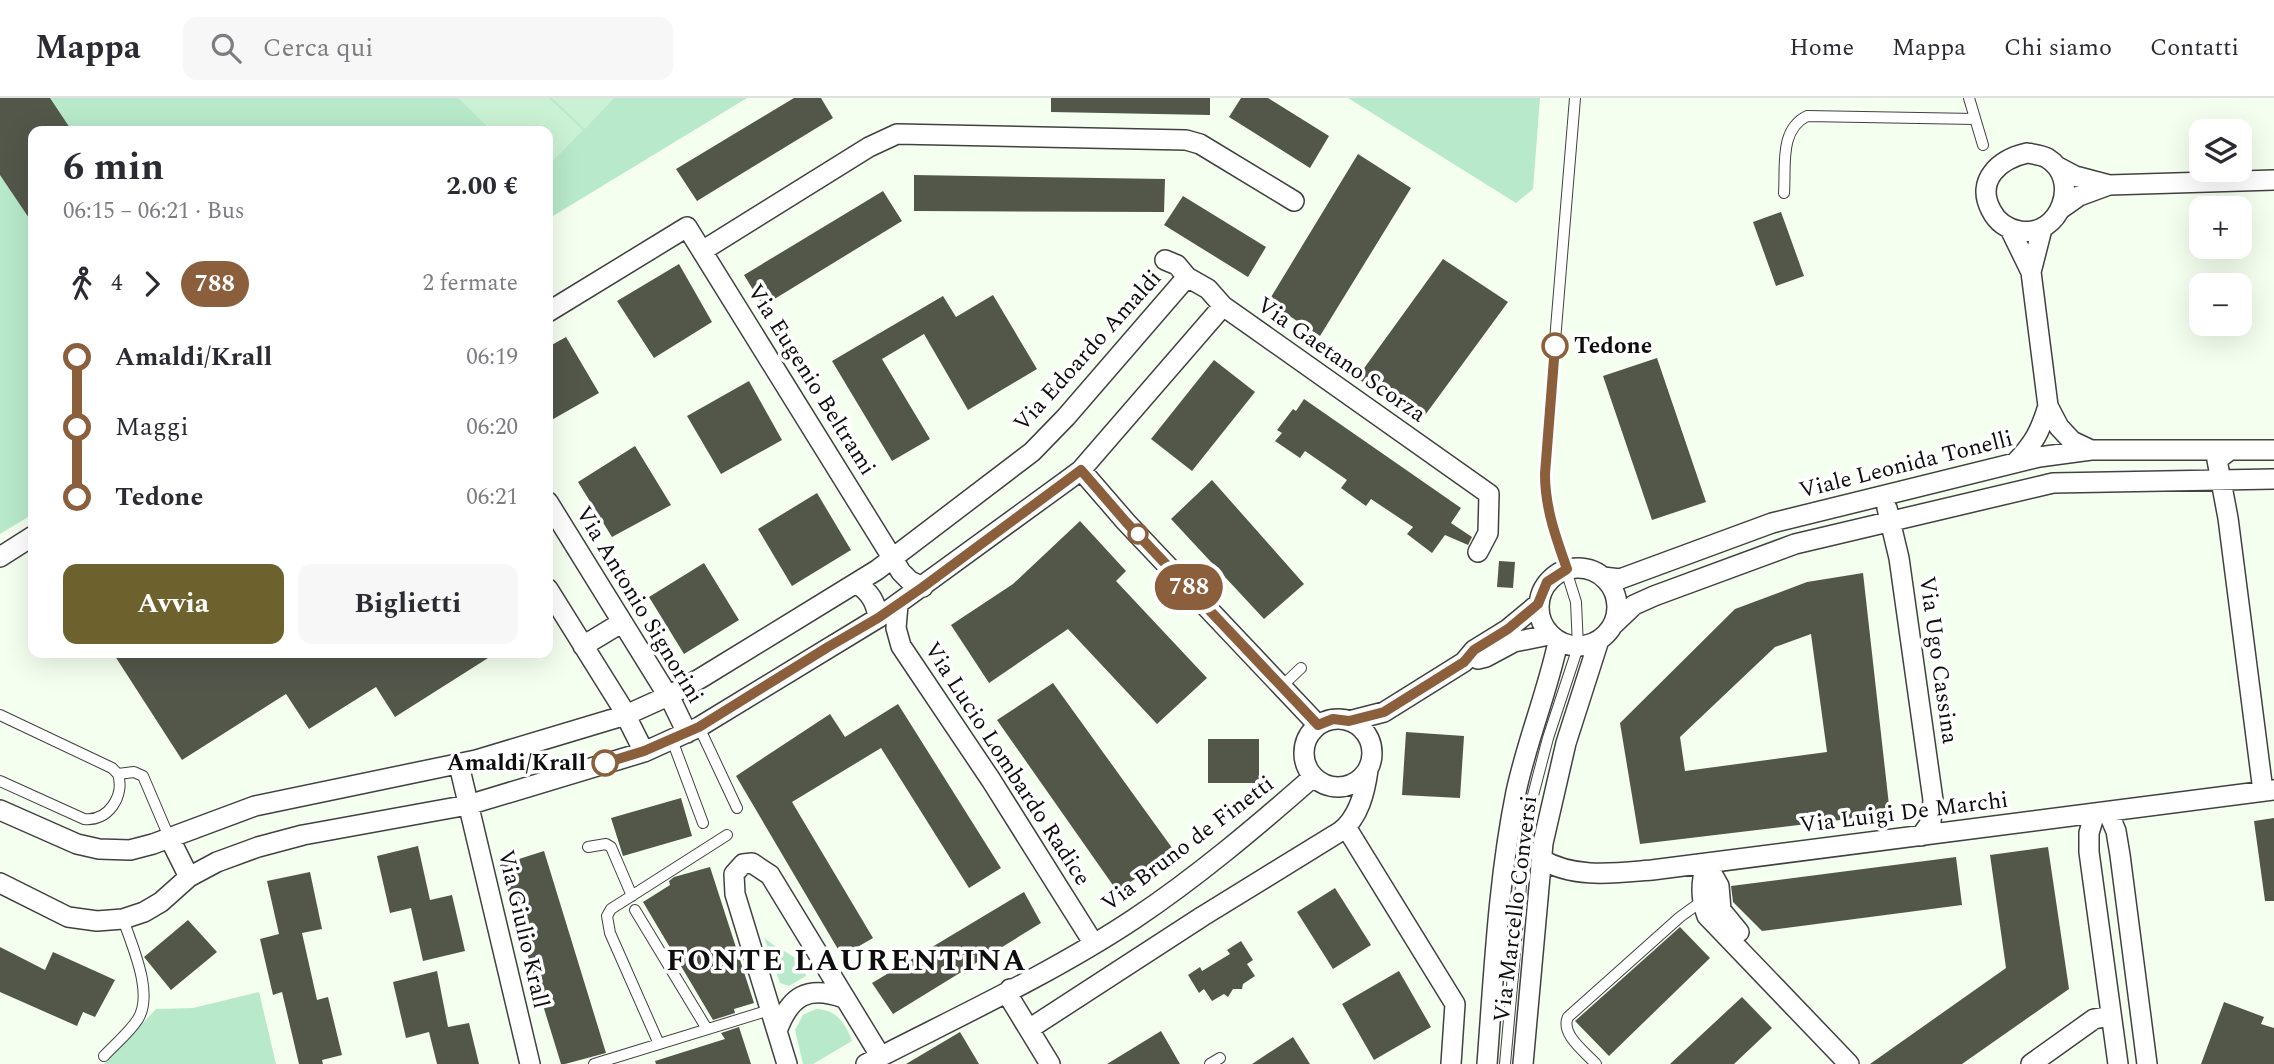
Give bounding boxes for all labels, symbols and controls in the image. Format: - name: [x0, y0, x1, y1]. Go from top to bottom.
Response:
- search box: [183, 17, 673, 80]
- text: Mappa: [35, 23, 141, 73]
- text: Cerca qui: [263, 28, 373, 68]
- icon: search: [207, 29, 245, 67]
- text: Home: [1789, 30, 1854, 66]
- text: Mappa: [1892, 30, 1966, 66]
- text: Chi siamo: [2004, 30, 2112, 66]
- text: Contatti: [2150, 30, 2239, 66]
- map controls: [2189, 119, 2252, 336]
- button: layers: [2189, 119, 2252, 182]
- text: 6 min: [63, 139, 164, 197]
- text: 2.00 €: [446, 166, 518, 206]
- text: 06:15 – 06:21 · Bus: [63, 194, 245, 229]
- button: +: [2189, 196, 2252, 259]
- street label: Via Edoardo Amaldi: [1005, 262, 1171, 440]
- icon: walk: [63, 265, 101, 303]
- icon: forward: [133, 265, 171, 303]
- text: 4: [111, 266, 123, 301]
- text: 788: [195, 266, 235, 302]
- text: 2 fermate: [422, 266, 518, 301]
- button: −: [2189, 273, 2252, 336]
- street label: Via Eugenio Beltrami: [738, 277, 884, 483]
- street label: Via Gaetano Scorza: [1249, 288, 1433, 432]
- place label: Tedone: [1574, 329, 1652, 364]
- marker: Tedone: [1542, 333, 1568, 359]
- text: Amaldi/Krall: [115, 337, 272, 377]
- text: 06:19: [466, 340, 518, 375]
- text: Maggi: [115, 407, 189, 447]
- text: 06:20: [466, 410, 518, 445]
- street label: Viale Leonida Tonelli: [1795, 421, 2017, 509]
- text: Tedone: [115, 477, 203, 517]
- text: 06:21: [466, 480, 518, 515]
- street label: Via Antonio Signorini: [566, 499, 712, 711]
- unlabelled marker: [1128, 524, 1148, 544]
- button: Avvia: [63, 564, 284, 644]
- button: Biglietti: [298, 564, 518, 644]
- line badge: 788: [1149, 564, 1229, 610]
- text: 788: [1169, 569, 1209, 605]
- street label: Via Ugo Cassina: [1909, 574, 1967, 746]
- street label: Via Lucio Lombardo Radice: [915, 635, 1099, 893]
- place label: Amaldi/Krall: [447, 746, 586, 781]
- marker: Amaldi/Krall: [592, 750, 618, 776]
- street label: Via Bruno de Finetti: [1094, 767, 1282, 921]
- street label: Via Luigi De Marchi: [1798, 783, 2010, 843]
- street label: Via Marcello Conversi: [1485, 794, 1547, 1024]
- street label: Via Giulio Krall: [488, 846, 558, 1012]
- district label: FONTE LAURENTINA: [666, 938, 1028, 984]

